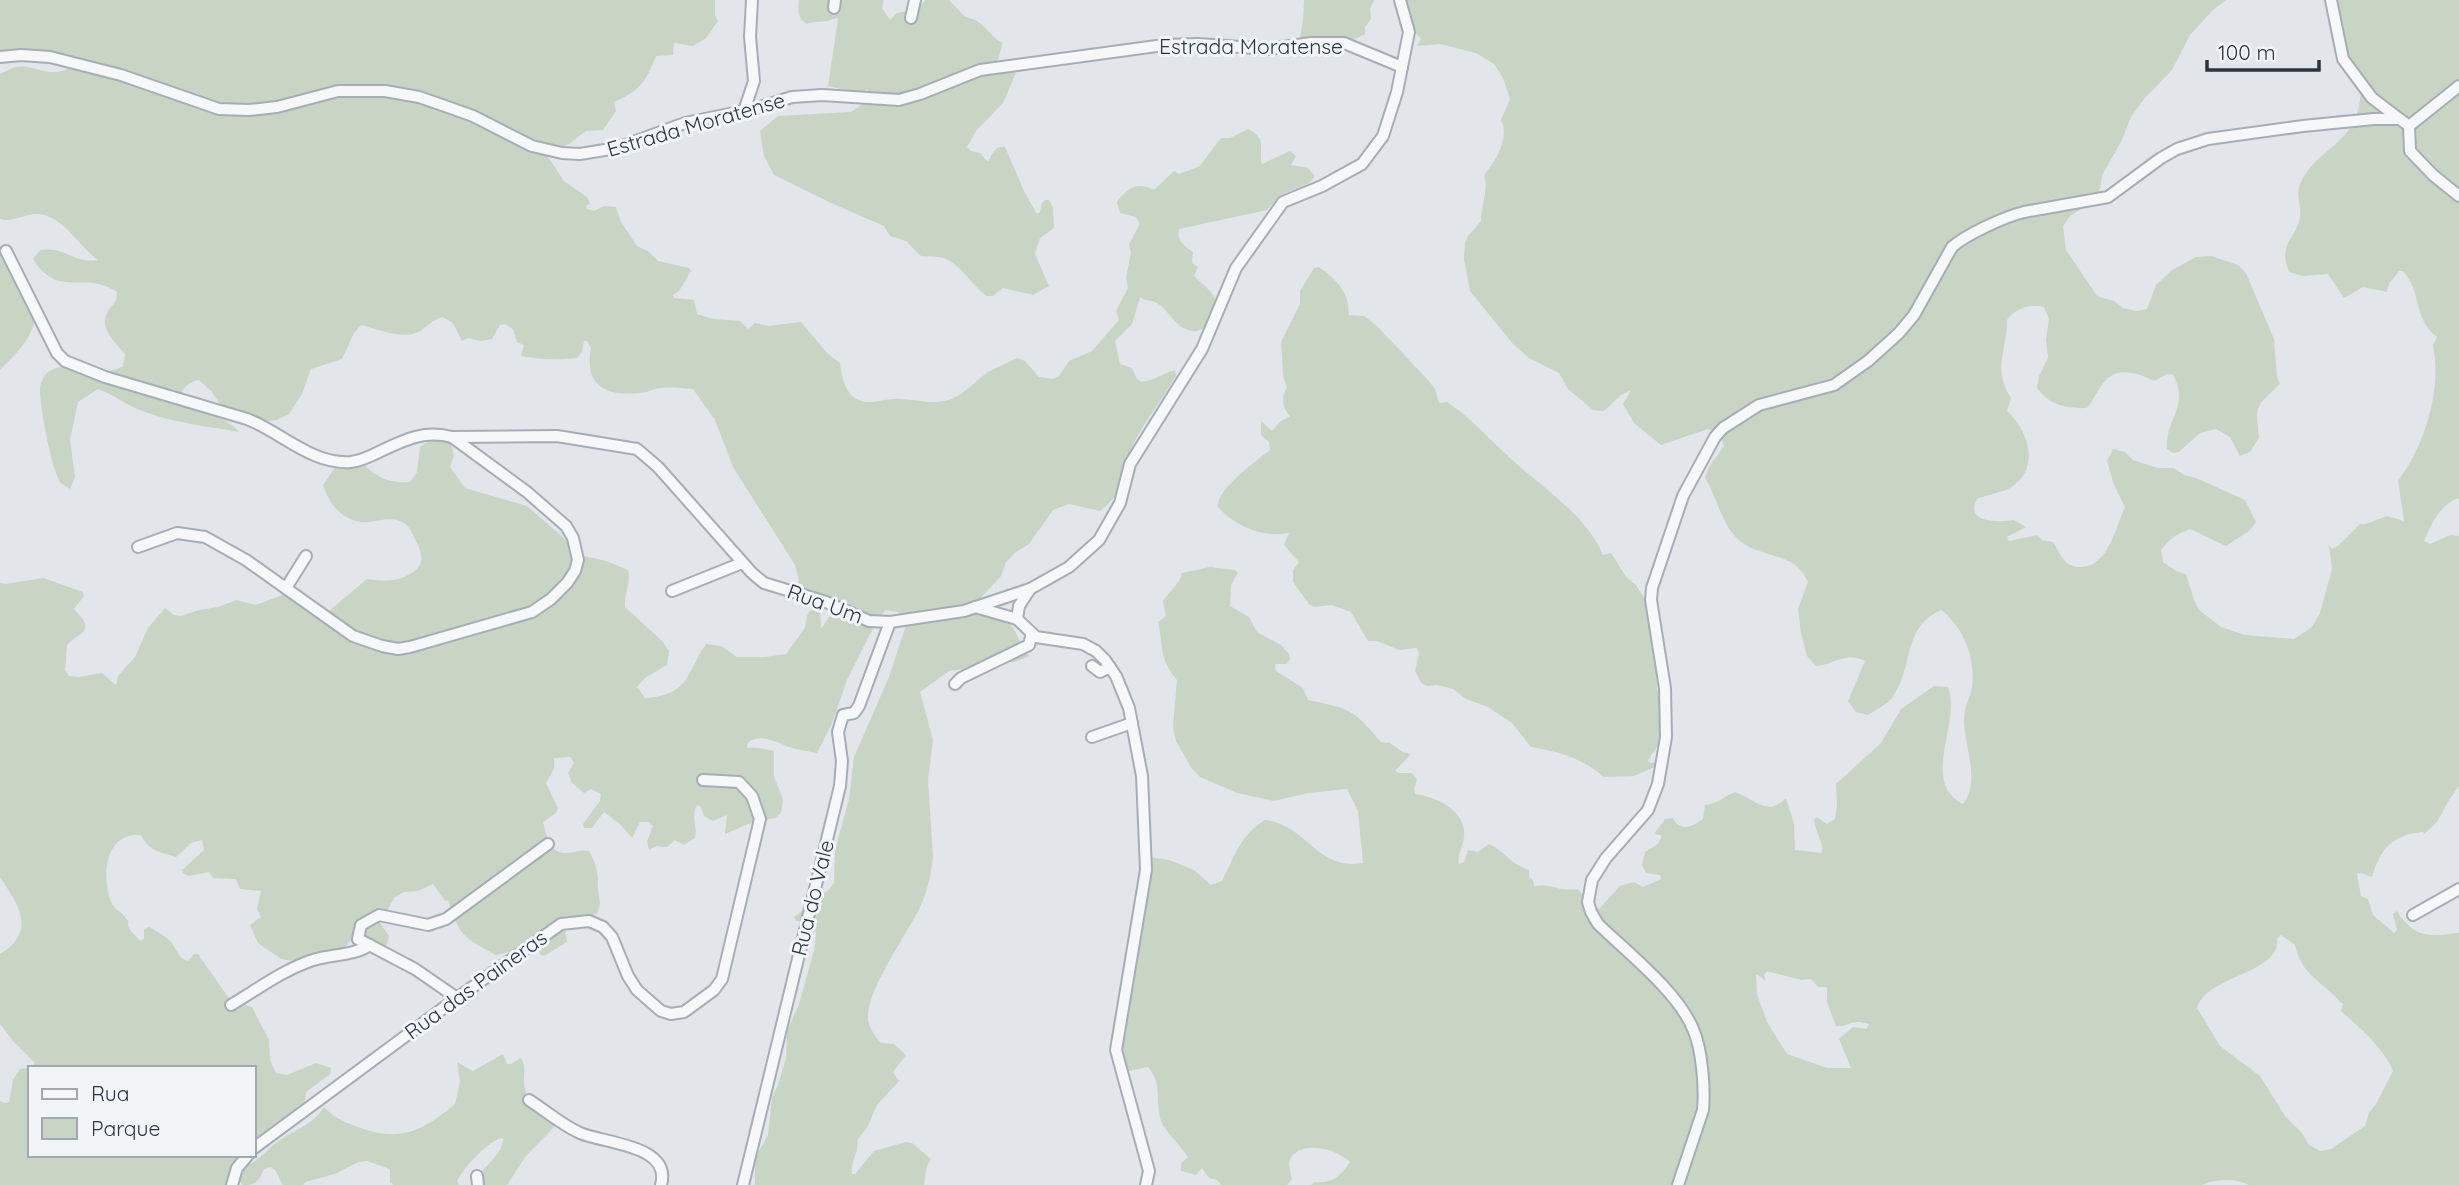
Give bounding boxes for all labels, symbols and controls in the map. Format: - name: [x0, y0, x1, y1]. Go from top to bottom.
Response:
- scale bar: [2207, 28, 2319, 72]
- street label: Estrada Moratense: [1159, 33, 1343, 59]
- text: 100 m: [2218, 39, 2276, 65]
- street label: Estrada Moratense: [604, 86, 788, 162]
- street label: Rua Um: [784, 577, 867, 629]
- street label: Rua do Vale: [785, 837, 839, 958]
- street label: Rua das Paineras: [399, 924, 552, 1044]
- legend: [28, 1066, 256, 1157]
- text: Rua: [91, 1080, 130, 1106]
- text: Parque: [91, 1115, 160, 1141]

